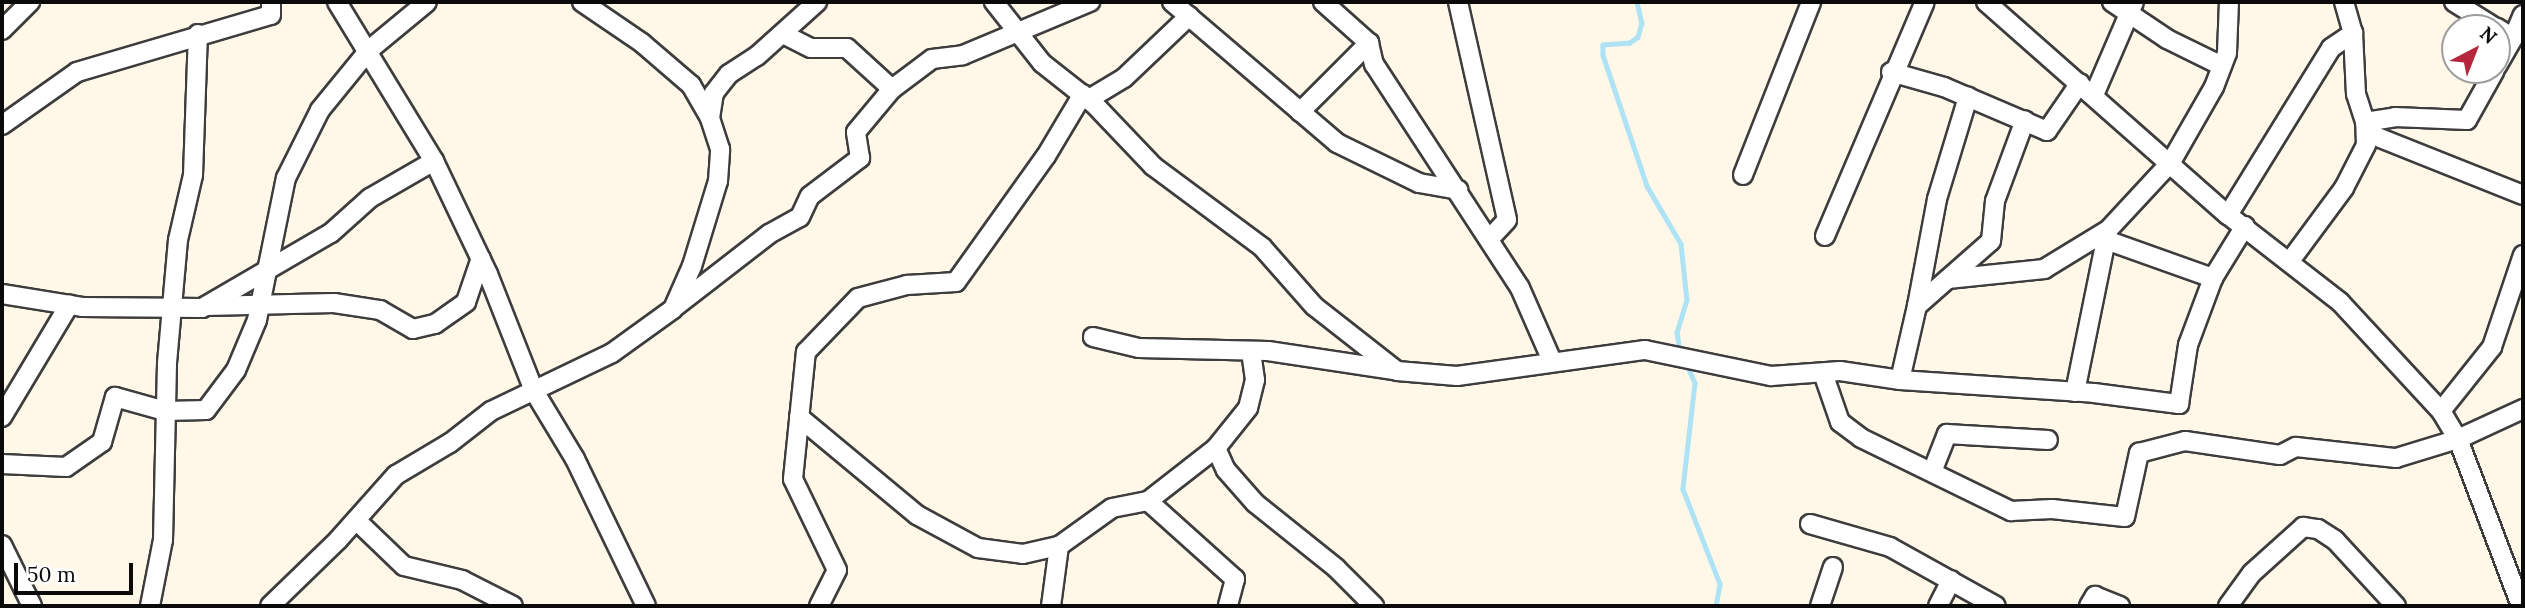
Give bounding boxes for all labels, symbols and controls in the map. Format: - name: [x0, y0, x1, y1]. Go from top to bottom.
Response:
- north arrow: [2441, 14, 2511, 84]
- text: N: [2475, 21, 2502, 49]
- scale bar: [18, 548, 136, 592]
- text: 50 m: [27, 561, 76, 588]

